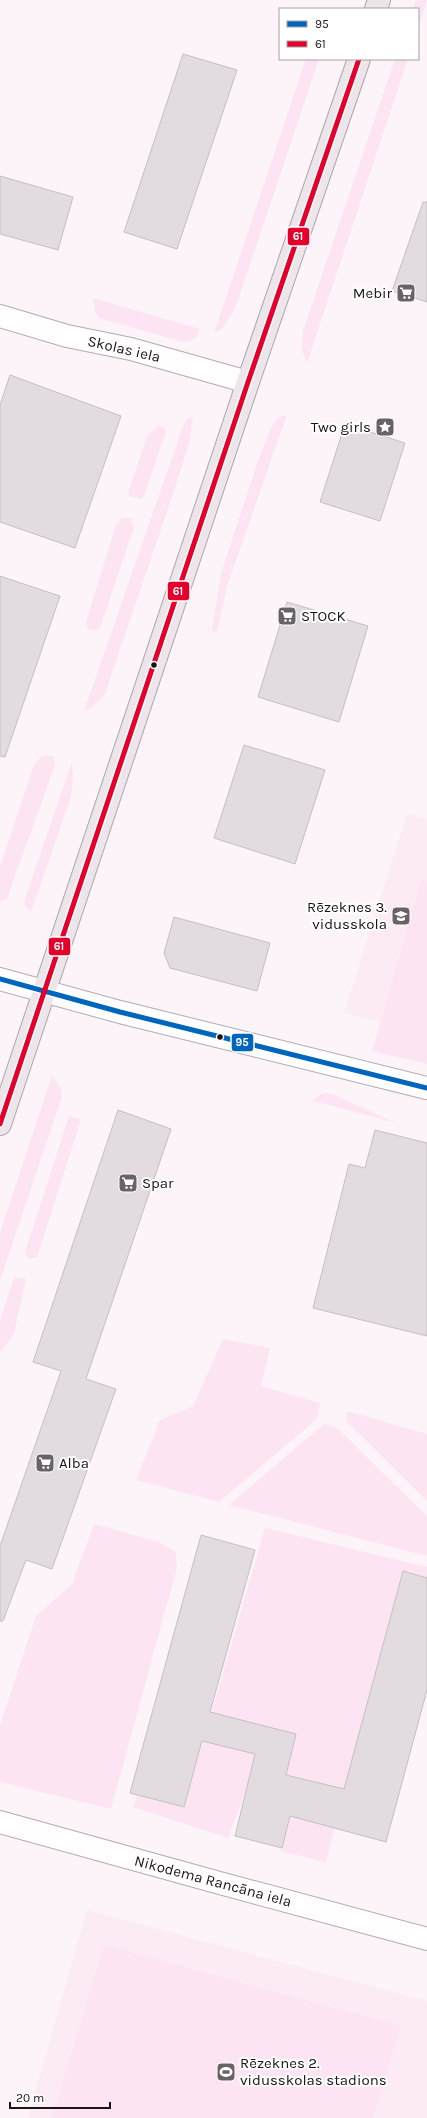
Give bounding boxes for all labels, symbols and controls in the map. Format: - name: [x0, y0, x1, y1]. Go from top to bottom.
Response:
- legend: [279, 8, 419, 60]
- text: 95: [315, 17, 329, 31]
- text: 61: [315, 37, 326, 51]
- line badge: 61: [287, 227, 310, 246]
- text: 61: [293, 230, 303, 243]
- supermarket icon: Mebir: [395, 282, 417, 304]
- place label: Mebir: [353, 284, 393, 302]
- street label: Skolas iela: [86, 332, 162, 366]
- place icon: Two girls: [374, 416, 396, 438]
- place label: Two girls: [311, 418, 371, 436]
- line badge: 61: [167, 581, 190, 601]
- text: 61: [173, 585, 183, 598]
- supermarket icon: STOCK: [276, 605, 298, 627]
- place label: STOCK: [301, 607, 346, 625]
- unlabelled marker: [149, 660, 159, 670]
- place label: Rēzeknes 3. vidusskola: [307, 898, 387, 933]
- school or university icon: Rēzeknes 3. vidusskola: [390, 905, 412, 927]
- line badge: 61: [48, 937, 71, 956]
- text: 61: [54, 940, 64, 953]
- unlabelled marker: [215, 1032, 225, 1042]
- line badge: 95: [231, 1033, 254, 1052]
- text: 95: [235, 1036, 249, 1049]
- supermarket icon: Spar: [117, 1172, 139, 1194]
- place label: Spar: [142, 1174, 174, 1192]
- supermarket icon: Alba: [34, 1452, 56, 1474]
- place label: Alba: [59, 1454, 89, 1472]
- street label: Nikodema Rancāna iela: [133, 1851, 293, 1911]
- place label: Rēzeknes 2. vidusskolas stadions: [240, 2054, 387, 2089]
- sports icon: Rēzeknes 2. vidusskolas stadions: [215, 2061, 237, 2083]
- scale bar: [10, 2084, 110, 2110]
- text: 20 m: [16, 2091, 44, 2105]

